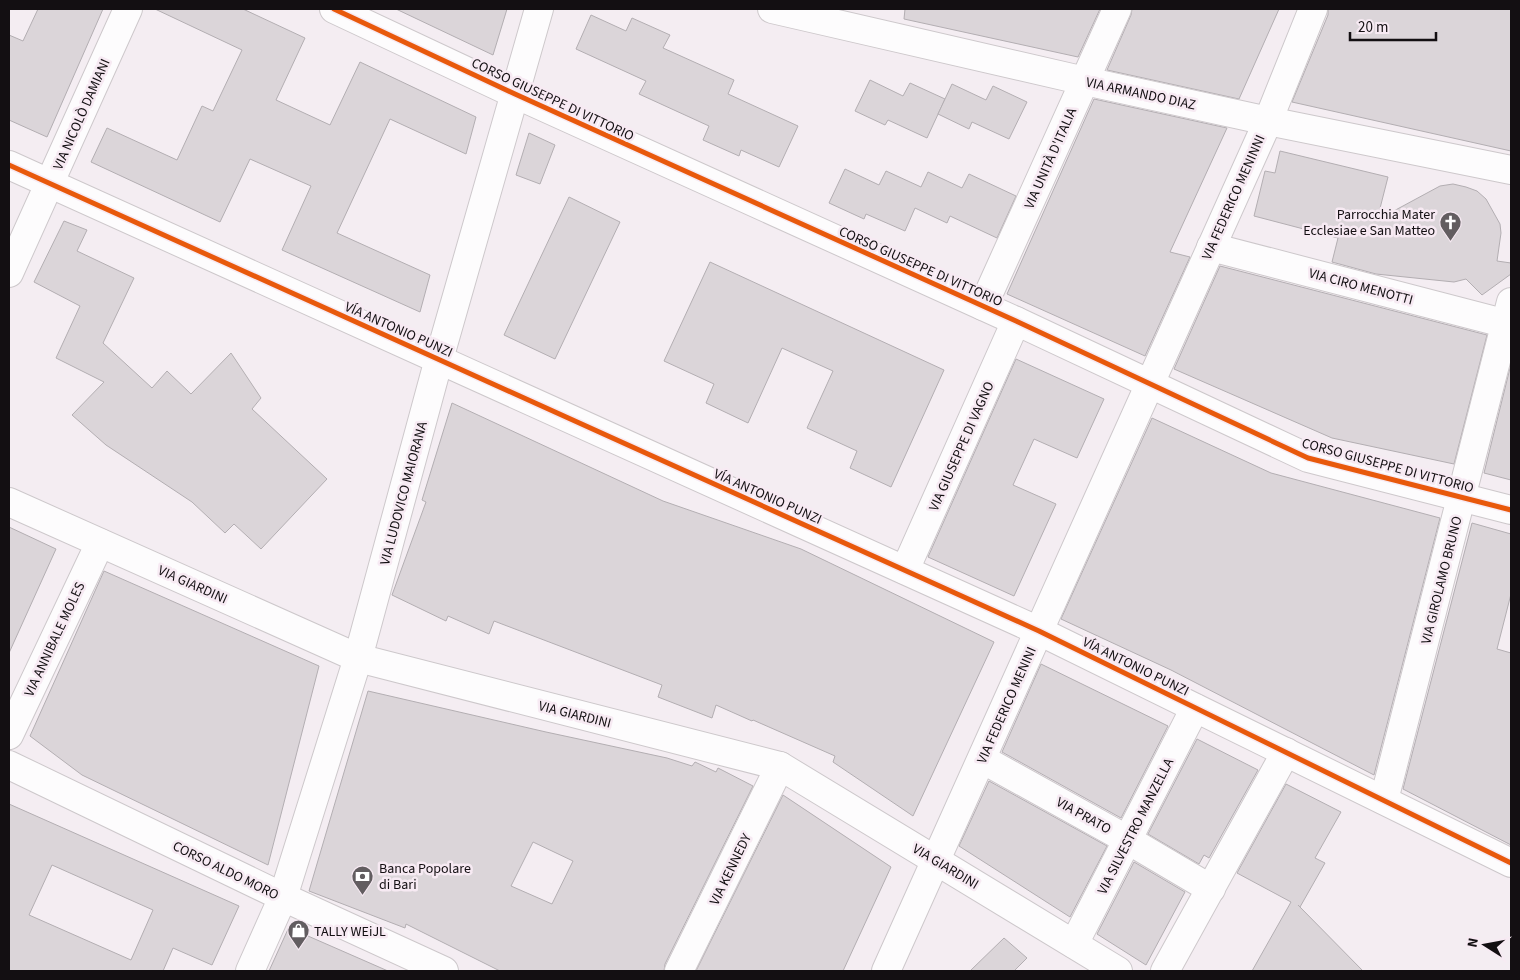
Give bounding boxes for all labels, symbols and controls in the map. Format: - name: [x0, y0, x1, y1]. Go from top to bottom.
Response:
- scale bar: [1350, 10, 1436, 42]
- text: 20 m: [1358, 17, 1388, 38]
- street label: CORSO GIUSEPPE DI VITTORIO: [468, 53, 637, 146]
- street label: VIA NICOLÒ DAMIANI: [48, 56, 115, 173]
- street label: VIA ARMANDO DIAZ: [1084, 73, 1198, 115]
- street label: VIA UNITÀ D'ITALIA: [1020, 104, 1082, 212]
- street label: VIA FEDERICO MENINNI: [1197, 132, 1271, 263]
- place label: Parrocchia Mater Ecclesiae e San Matteo: [1303, 205, 1435, 241]
- church icon: Parrocchia Mater Ecclesiae e San Matteo: [1439, 210, 1463, 241]
- street label: CORSO GIUSEPPE DI VITTORIO: [836, 222, 1006, 312]
- street label: VIA CIRO MENOTTI: [1306, 263, 1415, 311]
- street label: VÍA ANTONIO PUNZI: [341, 297, 456, 363]
- street label: VIA GIUSEPPE DI VAGNO: [924, 378, 1000, 514]
- street label: VIA LUDOVICO MAIORANA: [375, 419, 433, 567]
- street label: CORSO GIUSEPPE DI VITTORIO: [1300, 433, 1476, 499]
- street label: VÍA ANTONIO PUNZI: [710, 464, 825, 530]
- street label: VIA GIROLAMO BRUNO: [1416, 514, 1468, 646]
- street label: VIA GIARDINI: [155, 561, 231, 609]
- street label: VIA ANNIBALE MOLES: [20, 579, 90, 700]
- street label: VÍA ANTONIO PUNZI: [1079, 632, 1192, 701]
- street label: VIA FEDERICO MENINI: [972, 644, 1042, 767]
- street label: VIA GIARDINI: [536, 696, 613, 734]
- street label: VIA SILVESTRO MANZELLA: [1093, 754, 1179, 898]
- street label: VIA PRATO: [1052, 792, 1115, 839]
- street label: VIA KENNEDY: [705, 830, 757, 909]
- street label: CORSO ALDO MORO: [169, 836, 282, 905]
- street label: VIA GIARDINI: [909, 839, 982, 895]
- place label: Banca Popolare di Bari: [379, 859, 471, 895]
- bank icon: Banca Popolare di Bari: [351, 864, 375, 895]
- shop icon: TALLY WEiJL: [286, 919, 310, 950]
- north arrow: [1460, 920, 1510, 970]
- place label: TALLY WEiJL: [314, 922, 386, 942]
- text: N: [1463, 936, 1484, 949]

